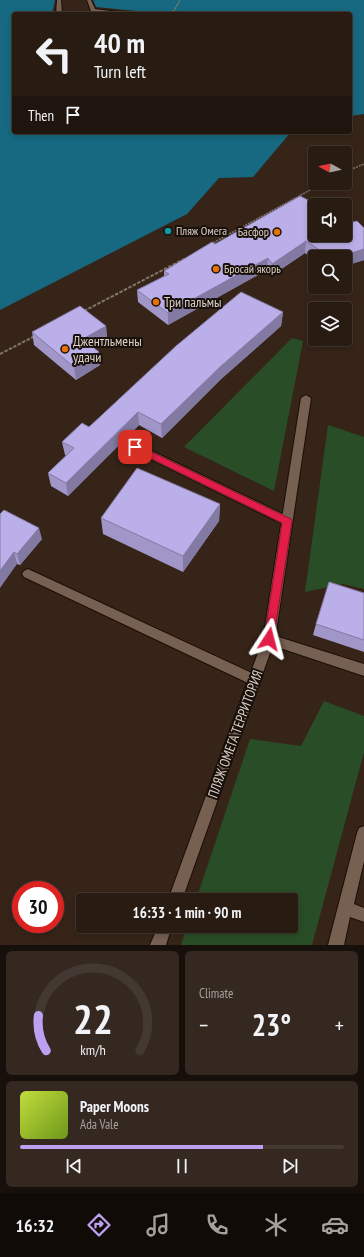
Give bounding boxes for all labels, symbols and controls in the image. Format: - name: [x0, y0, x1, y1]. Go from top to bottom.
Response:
- text: 40 m: [94, 24, 145, 61]
- icon: left: [28, 28, 80, 80]
- text: Turn left: [94, 60, 146, 83]
- icon: arrive: [62, 104, 84, 126]
- text: Then: [28, 106, 54, 125]
- north arrow: [308, 146, 352, 190]
- map controls: [308, 146, 352, 346]
- button: sound: [308, 198, 352, 242]
- place label: Пляж Омега: [176, 223, 227, 238]
- place label: Басфор: [238, 224, 269, 239]
- marker: Пляж Омега: [163, 226, 173, 236]
- marker: Басфор: [272, 227, 282, 237]
- button: search: [308, 250, 352, 294]
- place label: Бросай якорь: [224, 261, 281, 276]
- marker: Бросай якорь: [211, 264, 221, 274]
- place label: Три пальмы: [164, 293, 222, 311]
- marker: Три пальмы: [151, 297, 161, 307]
- button: layers: [308, 302, 352, 346]
- place label: Джентльмены удачи: [73, 332, 142, 366]
- marker: Джентльмены удачи: [60, 344, 70, 354]
- pin: [118, 430, 152, 464]
- icon: arrive: [124, 436, 146, 458]
- position arrow: [248, 618, 290, 660]
- street label: ПЛЯЖ ОМЕГА ТЕРРИТОРИЯ: [203, 668, 267, 800]
- speed limit sign: 30: [12, 881, 64, 933]
- text: 16:33 · 1 min · 90 m: [133, 903, 241, 922]
- text: Climate: [199, 985, 233, 1002]
- text: 22: [73, 992, 112, 1045]
- text: 23°: [252, 1005, 291, 1044]
- text: −: [199, 1011, 208, 1039]
- text: +: [335, 1011, 344, 1039]
- text: km/h: [80, 1040, 105, 1059]
- text: Paper Moons: [80, 1097, 149, 1116]
- text: Ada Vale: [80, 1116, 119, 1133]
- icon: previous: [63, 1155, 85, 1177]
- icon: pause: [171, 1155, 193, 1177]
- icon: next: [279, 1155, 301, 1177]
- icon: directions: [85, 1211, 113, 1239]
- icon: music: [144, 1211, 172, 1239]
- icon: phone: [203, 1211, 231, 1239]
- icon: climate: [262, 1211, 290, 1239]
- icon: car: [321, 1211, 349, 1239]
- text: 16:32: [15, 1214, 54, 1237]

